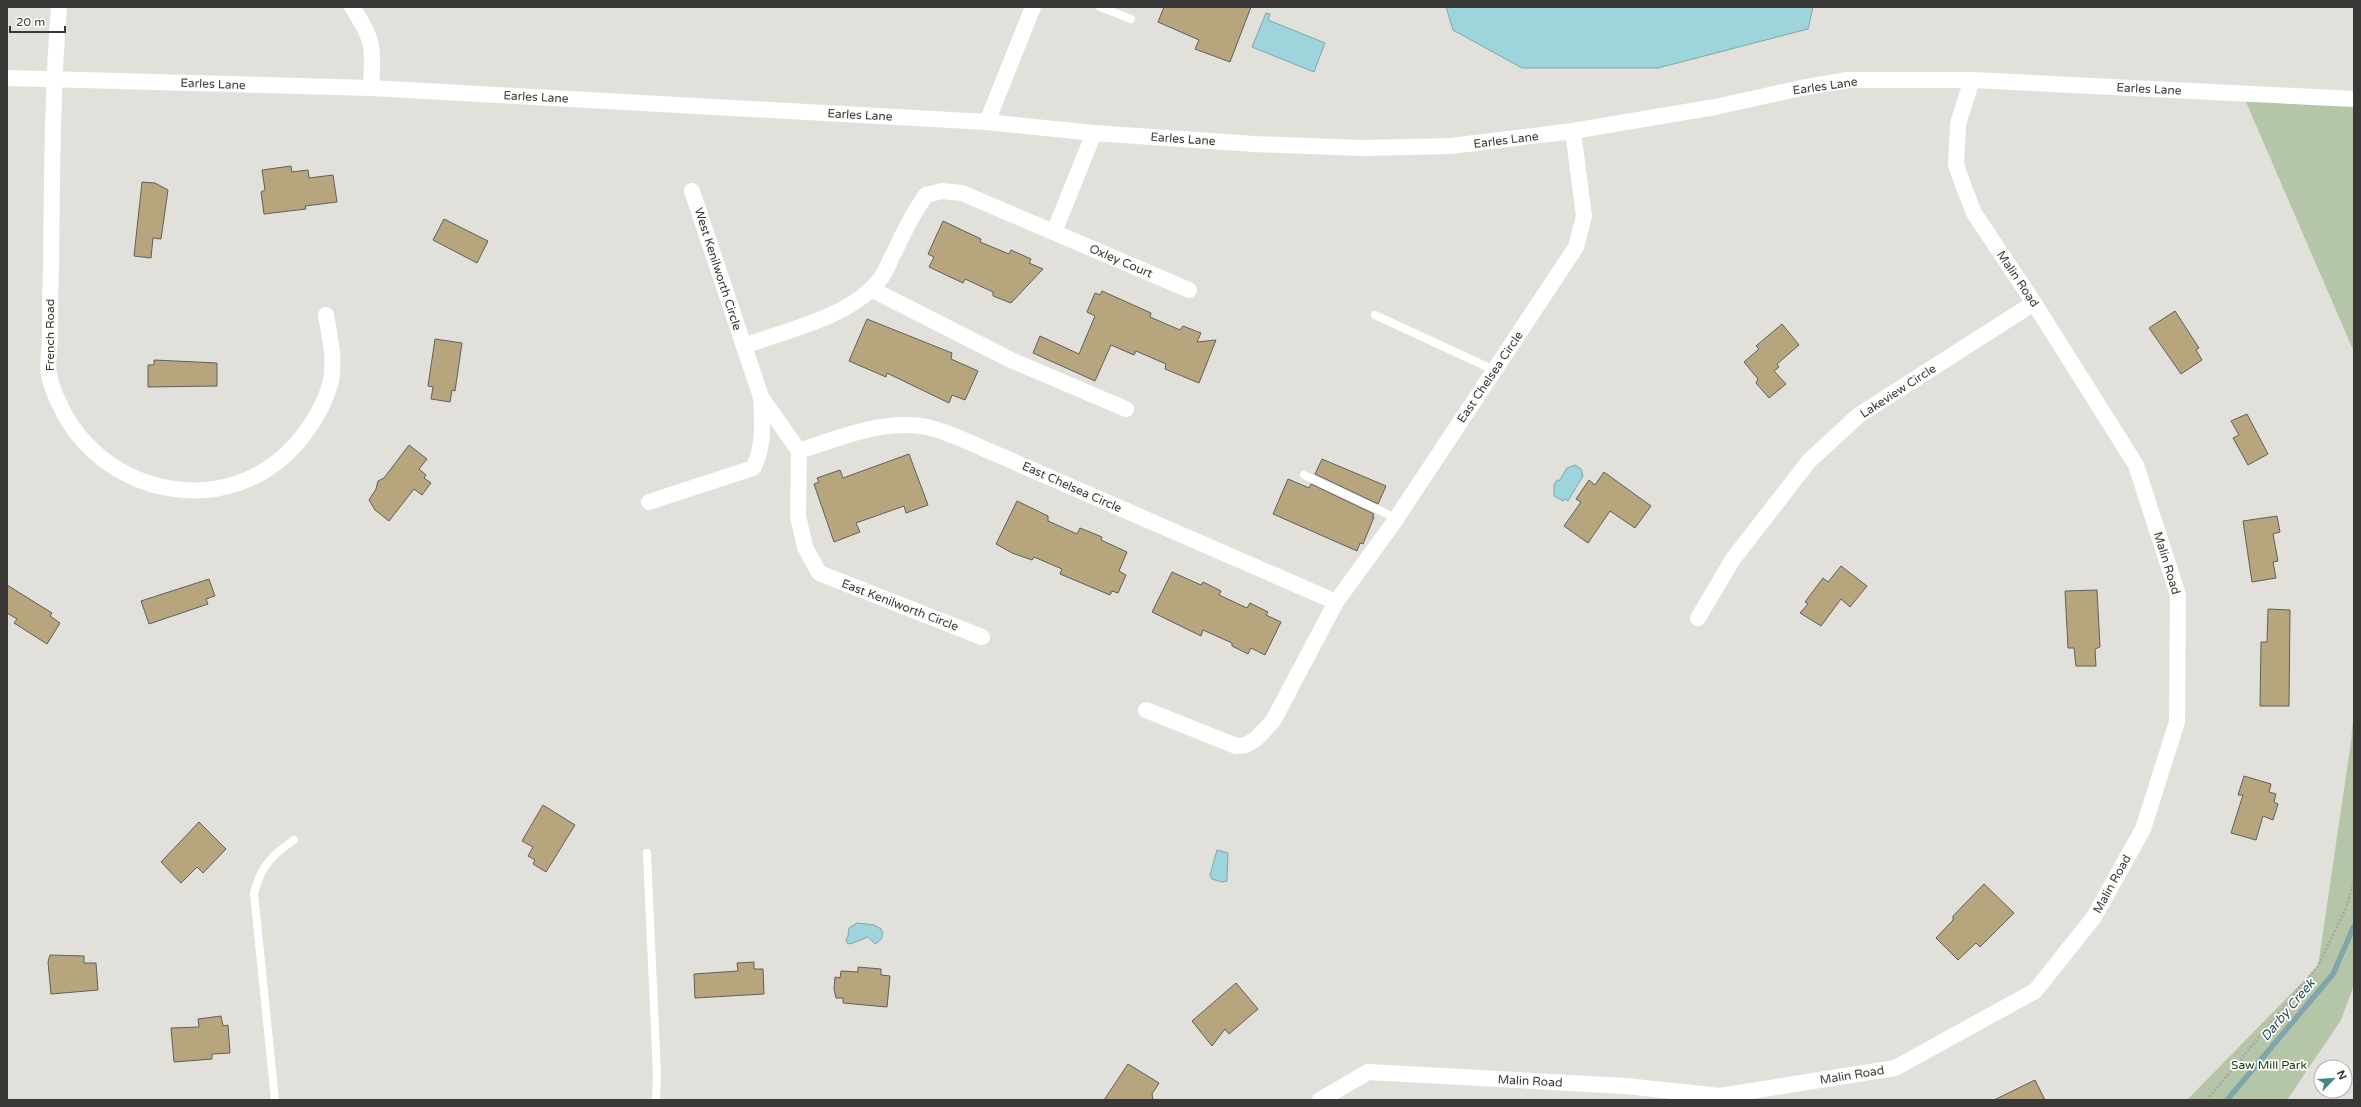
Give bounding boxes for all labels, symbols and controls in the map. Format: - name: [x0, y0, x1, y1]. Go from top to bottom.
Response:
- scale bar: [10, 8, 65, 34]
- text: 20 m: [16, 15, 45, 29]
- street label: Earles Lane: [1792, 74, 1859, 97]
- street label: Earles Lane: [180, 76, 246, 92]
- street label: Earles Lane: [2116, 80, 2182, 98]
- street label: Earles Lane: [503, 88, 569, 106]
- street label: Earles Lane: [827, 106, 893, 124]
- street label: Earles Lane: [1473, 129, 1539, 151]
- street label: Earles Lane: [1150, 130, 1216, 148]
- street label: West Kenilworth Circle: [692, 206, 745, 332]
- street label: Oxley Court: [1087, 241, 1155, 281]
- street label: Malin Road: [1994, 248, 2042, 310]
- street label: French Road: [43, 299, 57, 371]
- street label: East Chelsea Circle: [1454, 328, 1526, 425]
- street label: Lakeview Circle: [1858, 361, 1939, 421]
- street label: East Chelsea Circle: [1020, 459, 1124, 515]
- street label: Malin Road: [2151, 530, 2183, 596]
- street label: East Kenilworth Circle: [840, 576, 961, 634]
- street label: Malin Road: [2090, 852, 2134, 916]
- water label: Darby Creek: [2257, 975, 2319, 1044]
- park label: Saw Mill Park: [2231, 1058, 2307, 1072]
- north arrow: [2313, 1059, 2353, 1099]
- street label: Malin Road: [1819, 1063, 1885, 1087]
- text: N: [2334, 1068, 2349, 1082]
- street label: Malin Road: [1497, 1072, 1563, 1090]

